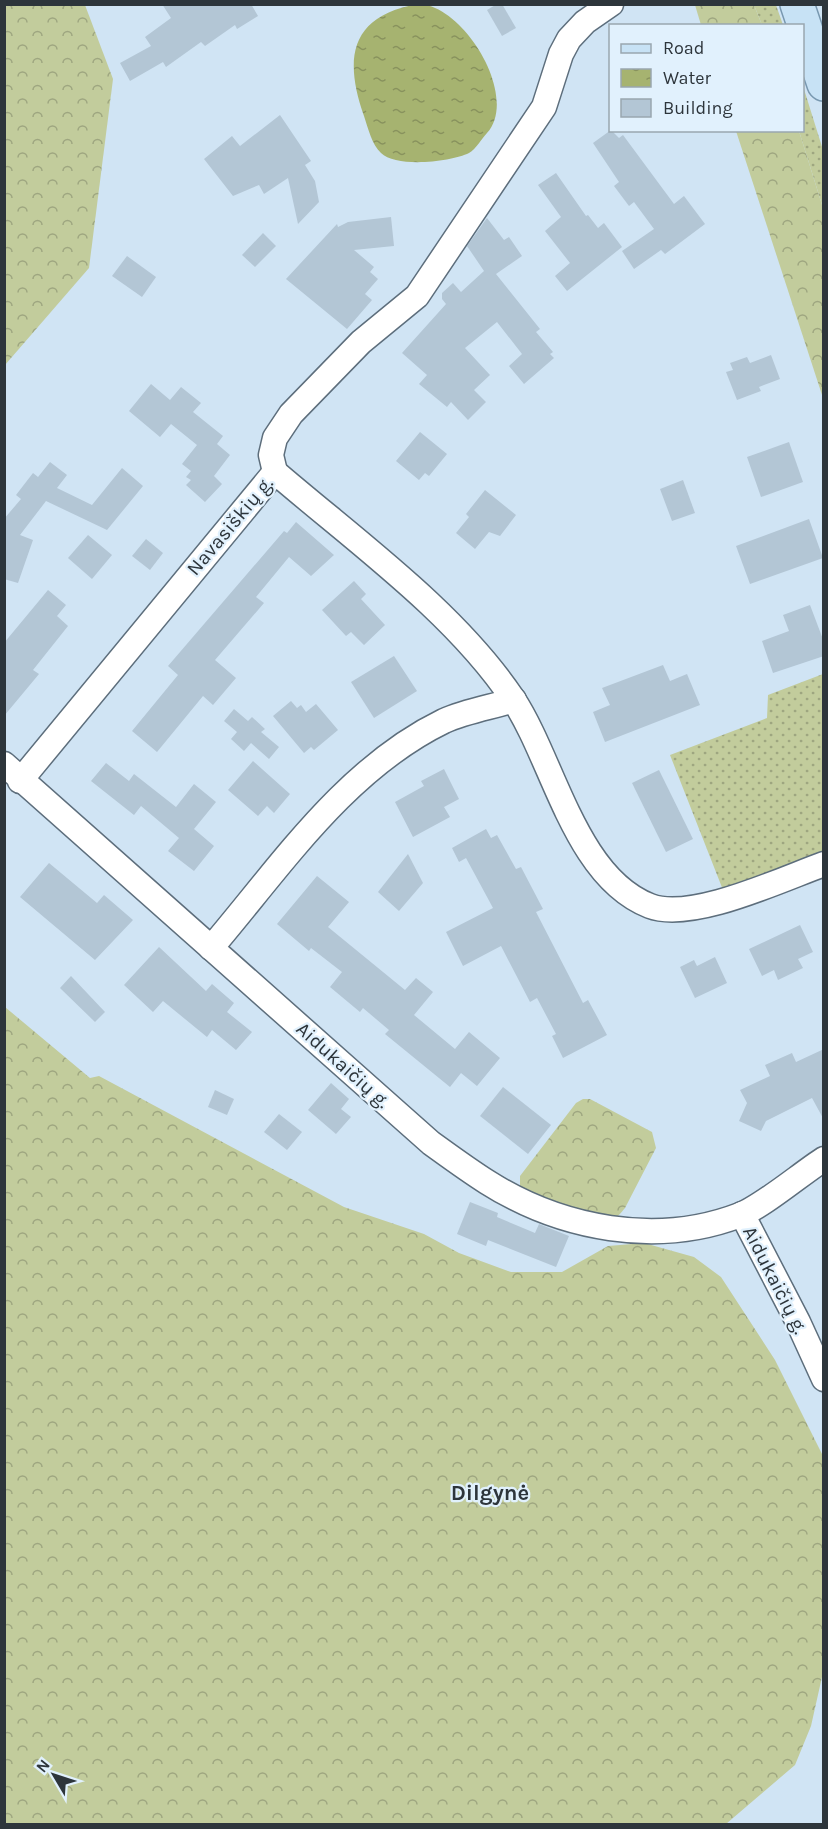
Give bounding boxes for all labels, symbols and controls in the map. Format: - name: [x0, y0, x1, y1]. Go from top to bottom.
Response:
- legend: [609, 24, 804, 132]
- text: Road: [663, 37, 704, 59]
- text: Water: [663, 67, 711, 89]
- text: Building: [663, 97, 733, 119]
- street label: Navasiškių g.: [182, 472, 278, 580]
- street label: Aidukaičių g.: [292, 1017, 394, 1113]
- street label: Aidukaičių g.: [738, 1222, 812, 1338]
- district label: Dilgynė: [451, 1480, 529, 1506]
- north arrow: [24, 1745, 84, 1805]
- text: N: [32, 1755, 54, 1776]

